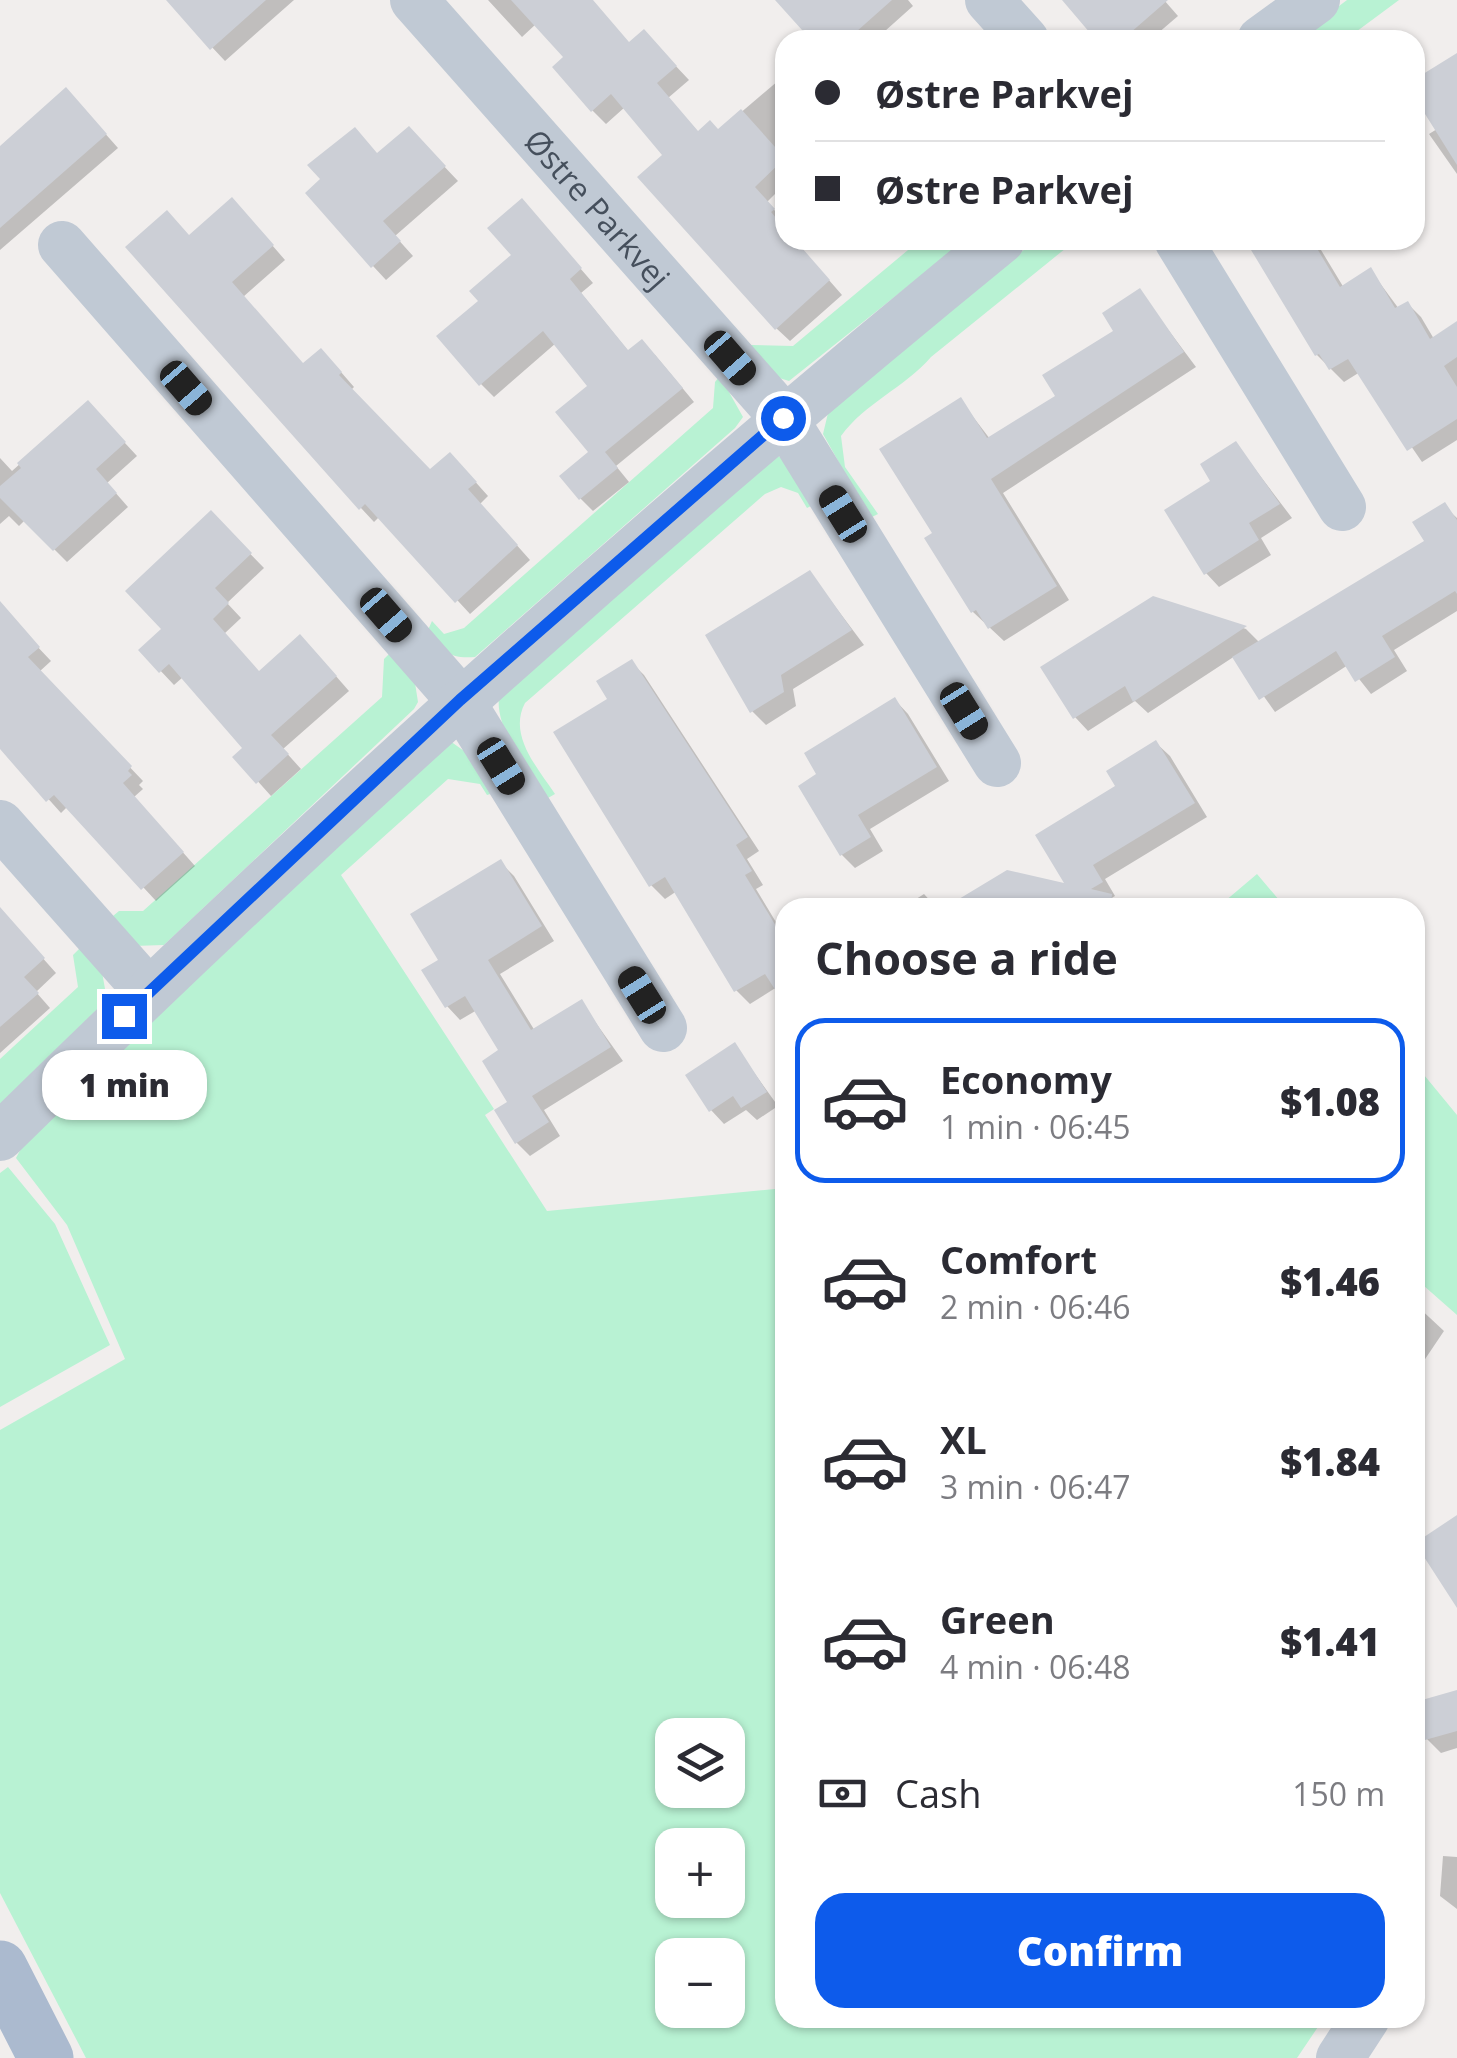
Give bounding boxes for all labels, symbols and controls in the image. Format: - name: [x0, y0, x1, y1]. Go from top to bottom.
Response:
- text: Østre Parkvej: [875, 67, 1134, 119]
- street label: Østre Parkvej: [516, 119, 681, 297]
- text: Østre Parkvej: [875, 163, 1134, 215]
- car: [699, 326, 761, 390]
- car: [155, 356, 217, 420]
- route start: [761, 396, 806, 441]
- car: [814, 481, 872, 547]
- car: [355, 583, 417, 647]
- car: [935, 678, 993, 744]
- car: [472, 733, 530, 799]
- text: Choose a ride: [815, 927, 1118, 988]
- car: [613, 962, 671, 1028]
- route end: [102, 994, 147, 1039]
- callout: 1 min: [42, 1051, 206, 1121]
- text: Economy: [940, 1053, 1112, 1105]
- icon: car: [820, 1056, 910, 1146]
- text: 1 min: [79, 1063, 170, 1106]
- text: $1.08: [1280, 1075, 1380, 1127]
- text: 1 min · 06:45: [940, 1105, 1131, 1148]
- text: Comfort: [940, 1233, 1097, 1285]
- icon: car: [820, 1236, 910, 1326]
- text: $1.46: [1280, 1255, 1380, 1307]
- text: 2 min · 06:46: [940, 1285, 1131, 1328]
- text: XL: [940, 1413, 987, 1465]
- icon: car: [820, 1416, 910, 1506]
- text: $1.84: [1280, 1435, 1380, 1487]
- text: 3 min · 06:47: [940, 1465, 1131, 1508]
- text: Green: [940, 1593, 1055, 1645]
- icon: car: [820, 1596, 910, 1686]
- text: $1.41: [1280, 1615, 1380, 1667]
- text: 4 min · 06:48: [940, 1645, 1131, 1688]
- map controls: [655, 1718, 745, 2028]
- button: layers: [655, 1718, 745, 1808]
- icon: cash: [815, 1766, 870, 1821]
- text: Cash: [895, 1767, 981, 1819]
- text: 150 m: [1292, 1772, 1385, 1815]
- button: +: [655, 1828, 745, 1918]
- button: Confirm: [815, 1893, 1385, 2008]
- button: −: [655, 1938, 745, 2028]

